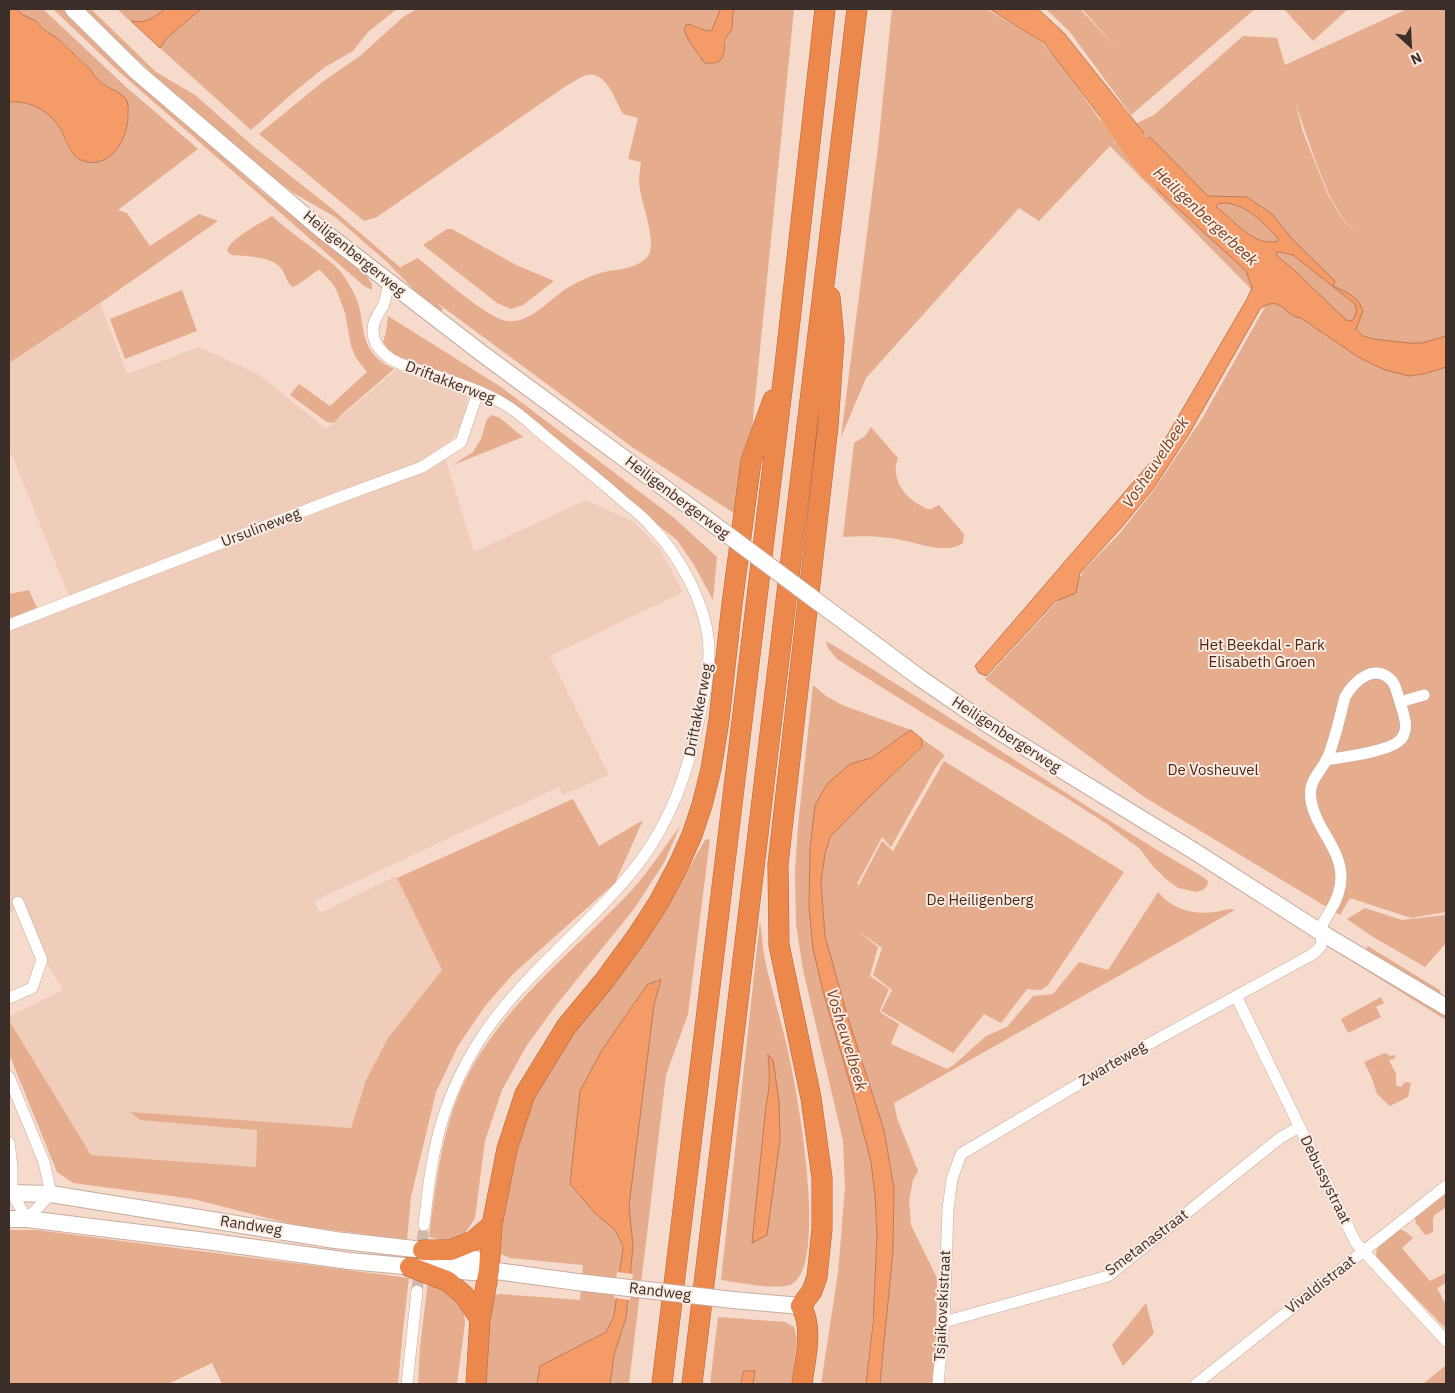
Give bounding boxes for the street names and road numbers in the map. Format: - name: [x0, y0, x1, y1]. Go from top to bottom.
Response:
- street label: Heiligenbergerweg: [299, 207, 409, 301]
- street label: Driftakkerweg: [403, 358, 497, 408]
- street label: Heiligenbergerweg: [621, 453, 733, 543]
- street label: Ursulineweg: [219, 505, 303, 551]
- street label: Driftakkerweg: [681, 662, 717, 758]
- street label: Heiligenbergerweg: [948, 693, 1064, 777]
- street label: Zwarteweg: [1076, 1038, 1150, 1090]
- street label: Debussystraat: [1296, 1133, 1354, 1227]
- street label: Smetanastraat: [1102, 1206, 1192, 1280]
- street label: Randweg: [219, 1212, 283, 1240]
- street label: Tsjaikovskistraat: [931, 1250, 955, 1362]
- street label: Vivaldistraat: [1282, 1252, 1360, 1318]
- street label: Randweg: [628, 1279, 692, 1305]

